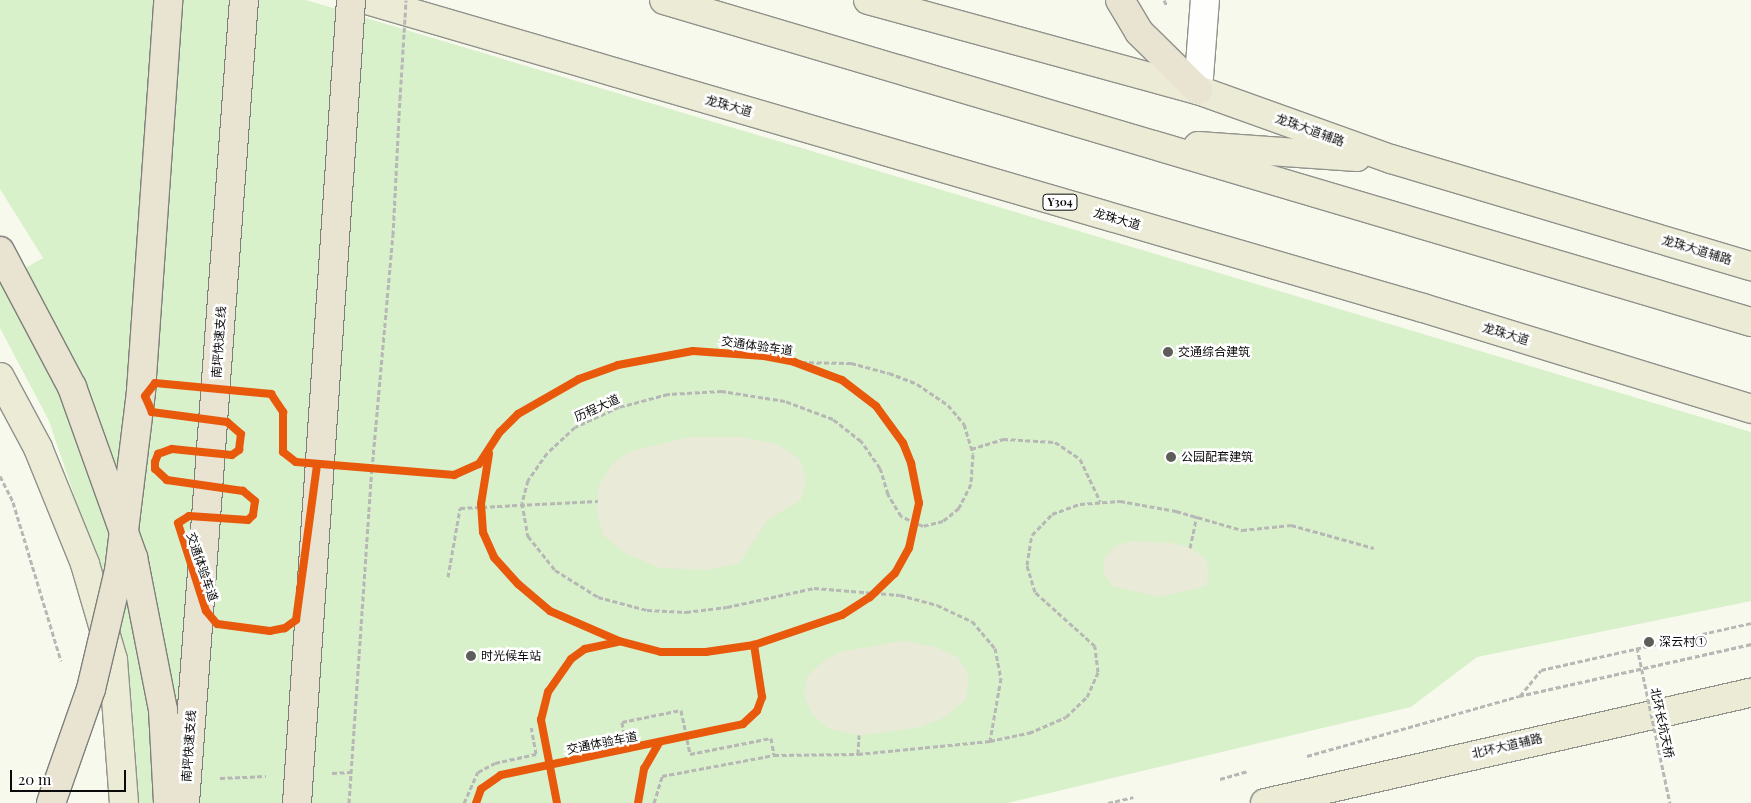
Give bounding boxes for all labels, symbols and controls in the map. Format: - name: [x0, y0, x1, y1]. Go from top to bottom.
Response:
- street label: 龙珠大道: [704, 92, 754, 120]
- street label: 龙珠大道辅路: [1274, 111, 1346, 149]
- road number: Y304: [1041, 193, 1079, 210]
- street label: 龙珠大道: [1092, 205, 1142, 233]
- street label: 龙珠大道辅路: [1660, 233, 1734, 267]
- street label: 南坪快速支线: [209, 306, 229, 378]
- street label: 龙珠大道: [1481, 320, 1531, 348]
- street label: 交通体验车道: [720, 334, 794, 358]
- place label: 交通综合建筑: [1178, 345, 1250, 359]
- marker: 交通综合建筑: [1162, 346, 1174, 358]
- street label: 历程大道: [572, 392, 622, 424]
- place label: 公园配套建筑: [1181, 450, 1253, 464]
- marker: 公园配套建筑: [1165, 451, 1177, 463]
- street label: 交通体验车道: [183, 531, 221, 603]
- place label: 深云村①: [1659, 635, 1707, 649]
- marker: 深云村①: [1643, 636, 1655, 648]
- place label: 时光候车站: [481, 649, 541, 663]
- marker: 时光候车站: [465, 650, 477, 662]
- street label: 北环长坑天桥: [1647, 686, 1677, 760]
- street label: 南坪快速支线: [179, 710, 199, 782]
- street label: 交通体验车道: [565, 729, 639, 757]
- street label: 北环大道辅路: [1470, 731, 1544, 761]
- scale bar: [12, 760, 129, 792]
- text: 20 m: [18, 769, 51, 789]

